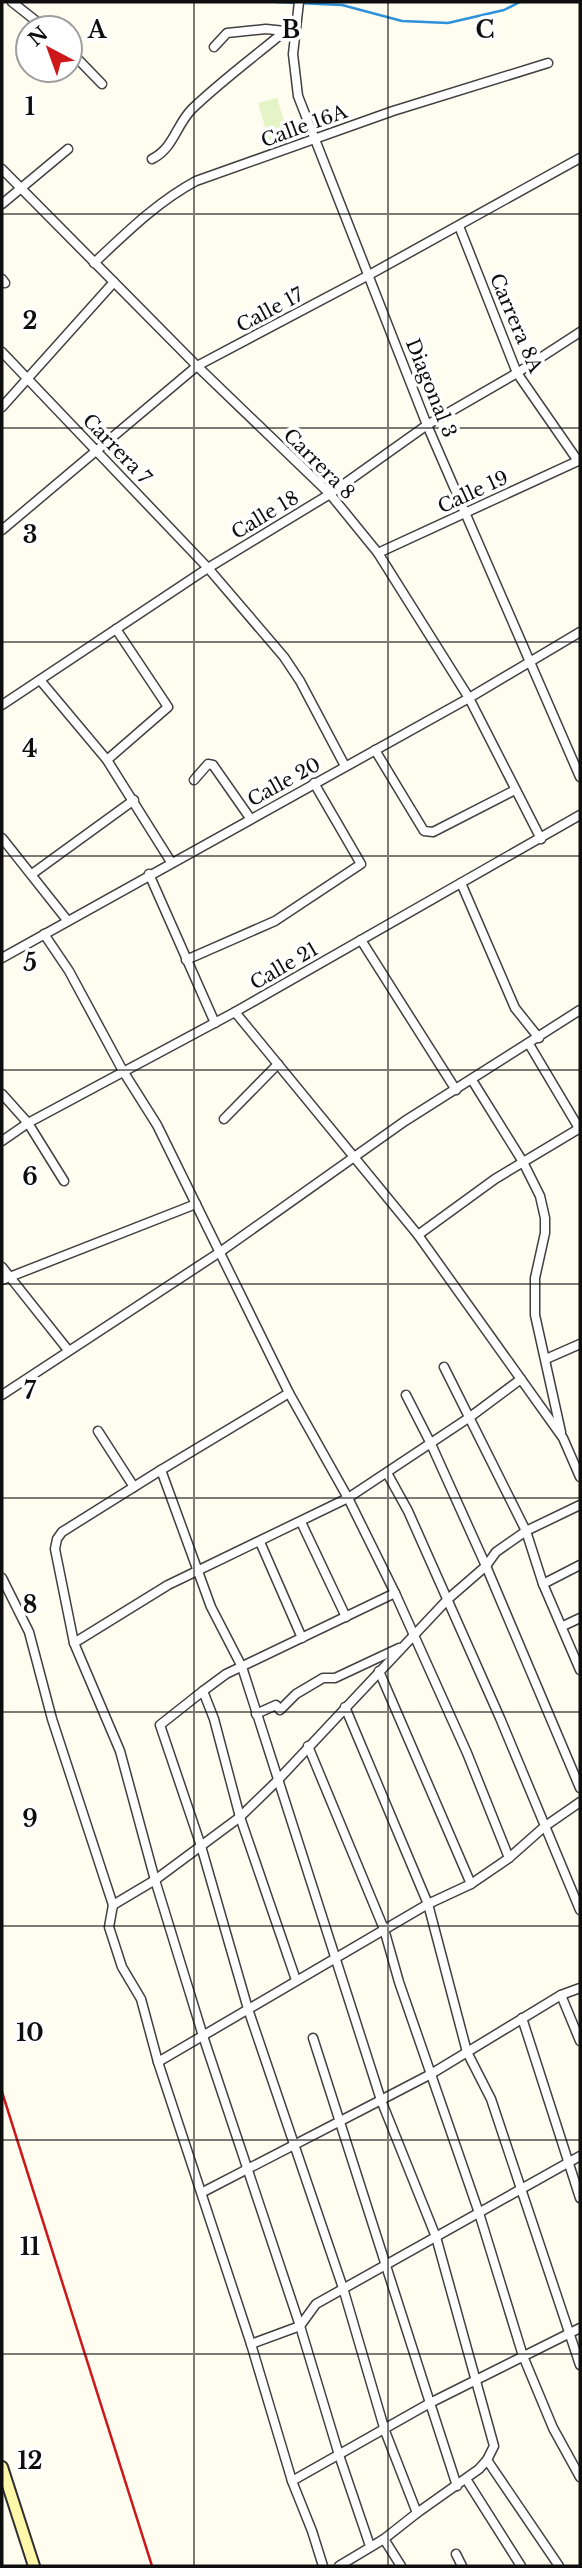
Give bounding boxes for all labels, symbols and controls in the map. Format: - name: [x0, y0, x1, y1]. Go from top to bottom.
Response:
- north arrow: [14, 14, 84, 84]
- text: A: [87, 16, 108, 44]
- text: B: [282, 16, 300, 44]
- text: C: [476, 16, 494, 44]
- text: N: [24, 22, 53, 51]
- text: 1: [25, 93, 35, 121]
- street label: Calle 16A: [258, 100, 350, 152]
- street label: Carrera 8A: [485, 270, 547, 376]
- street label: Calle 17: [233, 283, 308, 337]
- text: 2: [23, 307, 37, 335]
- street label: Diagonal 3: [401, 335, 461, 441]
- street label: Carrera 7: [78, 409, 156, 489]
- street label: Carrera 8: [279, 424, 359, 504]
- street label: Calle 19: [434, 466, 512, 518]
- street label: Calle 18: [227, 486, 303, 544]
- text: 3: [23, 521, 37, 549]
- text: 4: [22, 735, 38, 763]
- street label: Calle 20: [244, 753, 324, 811]
- street label: Calle 21: [246, 937, 322, 995]
- text: 5: [23, 949, 37, 977]
- text: 6: [22, 1163, 38, 1191]
- text: 7: [24, 1377, 37, 1405]
- text: 8: [23, 1591, 37, 1619]
- text: 9: [22, 1805, 38, 1833]
- text: 10: [16, 2019, 44, 2047]
- text: 11: [20, 2233, 40, 2261]
- text: 12: [17, 2447, 43, 2475]

